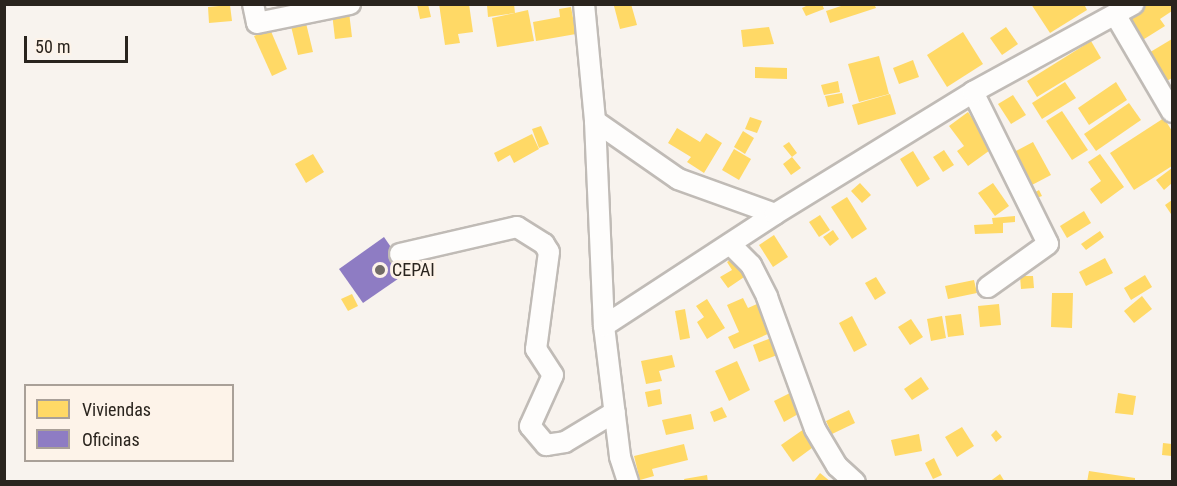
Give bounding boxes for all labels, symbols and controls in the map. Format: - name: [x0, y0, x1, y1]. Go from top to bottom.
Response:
- scale bar: [27, 24, 130, 62]
- text: 50 m: [35, 36, 70, 57]
- place label: CEPAI: [392, 259, 435, 281]
- marker: CEPAI: [373, 263, 387, 277]
- legend: [24, 384, 234, 462]
- text: Viviendas: [82, 399, 151, 420]
- text: Oficinas: [82, 429, 140, 450]

